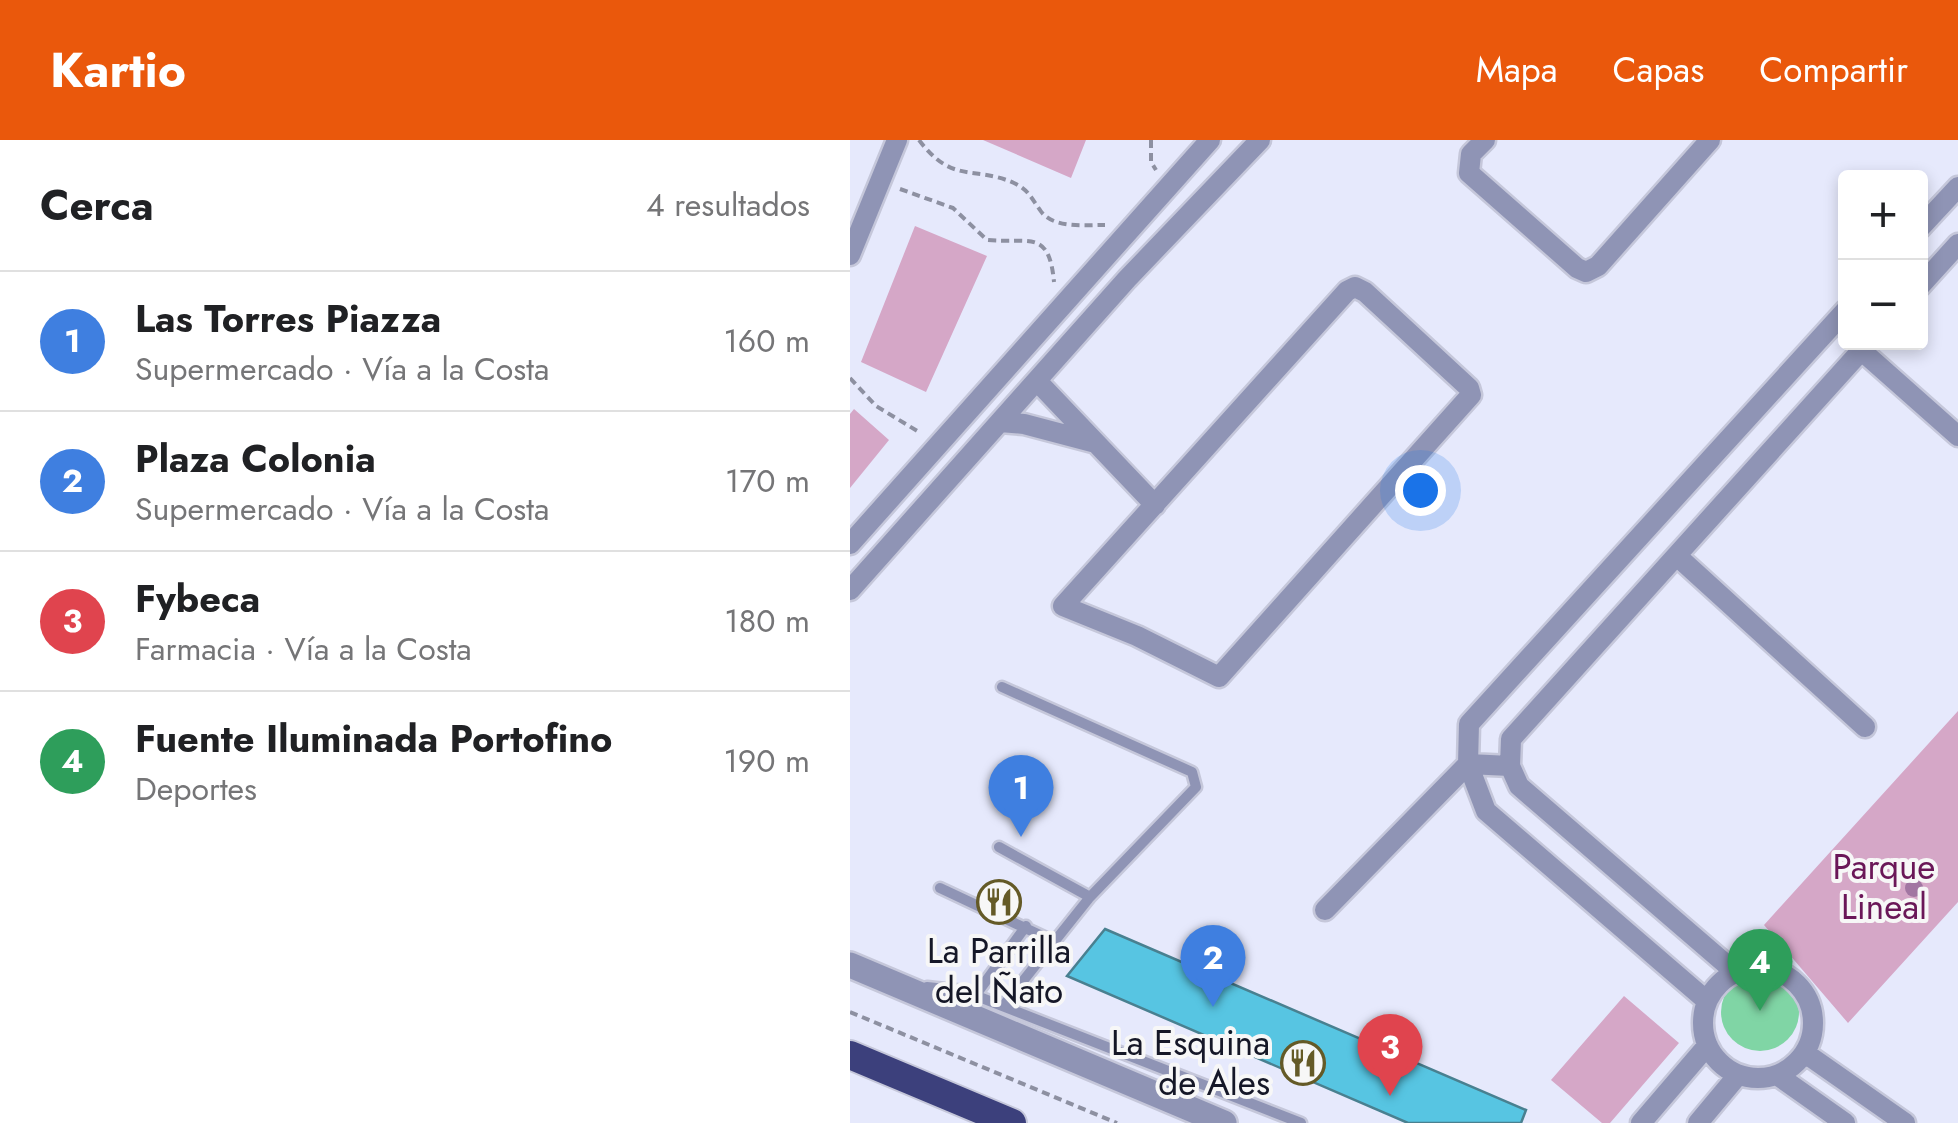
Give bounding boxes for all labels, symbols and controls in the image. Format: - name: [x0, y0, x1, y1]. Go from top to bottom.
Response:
- text: Kartio: [50, 36, 186, 105]
- text: Mapa: [1476, 45, 1558, 95]
- text: Capas: [1613, 45, 1704, 95]
- text: Compartir: [1759, 45, 1908, 95]
- map controls: [1838, 170, 1928, 350]
- button: +: [1838, 170, 1928, 260]
- text: Cerca: [40, 175, 154, 236]
- text: 4 resultados: [646, 182, 810, 228]
- button: −: [1838, 260, 1928, 350]
- text: Las Torres Piazza: [135, 291, 441, 346]
- text: 1: [64, 318, 81, 364]
- text: 160 m: [723, 318, 810, 364]
- text: Supermercado · Vía a la Costa: [135, 346, 549, 392]
- text: Plaza Colonia: [135, 431, 376, 486]
- text: 2: [62, 458, 83, 504]
- text: 170 m: [725, 458, 810, 504]
- your location: [1395, 465, 1446, 516]
- text: Supermercado · Vía a la Costa: [135, 486, 549, 532]
- text: Fybeca: [135, 571, 260, 626]
- text: 3: [63, 598, 82, 644]
- text: 180 m: [724, 598, 810, 644]
- text: Farmacia · Vía a la Costa: [135, 626, 472, 672]
- text: Fuente Iluminada Portofino: [135, 711, 612, 766]
- text: 4: [61, 738, 84, 784]
- text: 190 m: [723, 738, 810, 784]
- pin: 1: [988, 754, 1054, 837]
- text: Deportes: [135, 766, 257, 812]
- park label: Parque Lineal: [1833, 842, 1935, 932]
- restaurant icon: La Parrilla del Ñato: [976, 879, 1022, 925]
- pin: 2: [1180, 924, 1246, 1007]
- place label: La Parrilla del Ñato: [927, 926, 1071, 1016]
- pin: 4: [1728, 928, 1792, 1011]
- pin: 3: [1358, 1014, 1422, 1096]
- place label: La Esquina de Ales: [1111, 1018, 1270, 1108]
- restaurant icon: La Esquina de Ales: [1280, 1040, 1326, 1086]

